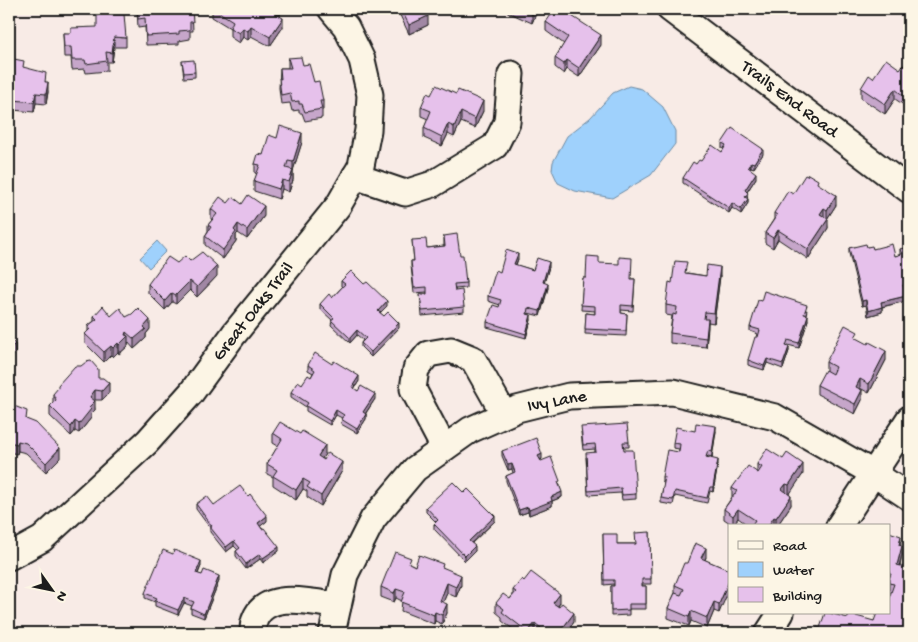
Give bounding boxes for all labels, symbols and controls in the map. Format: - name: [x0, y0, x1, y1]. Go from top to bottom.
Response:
- street label: Trails End Road: [736, 56, 843, 144]
- street label: Great Oaks Trail: [209, 258, 299, 366]
- street label: Ivy Lane: [526, 386, 589, 418]
- legend: [728, 524, 890, 614]
- text: Road: [773, 538, 807, 556]
- text: Water: [773, 562, 815, 580]
- north arrow: [28, 564, 78, 614]
- text: N: [51, 587, 70, 604]
- text: Building: [772, 588, 822, 606]

